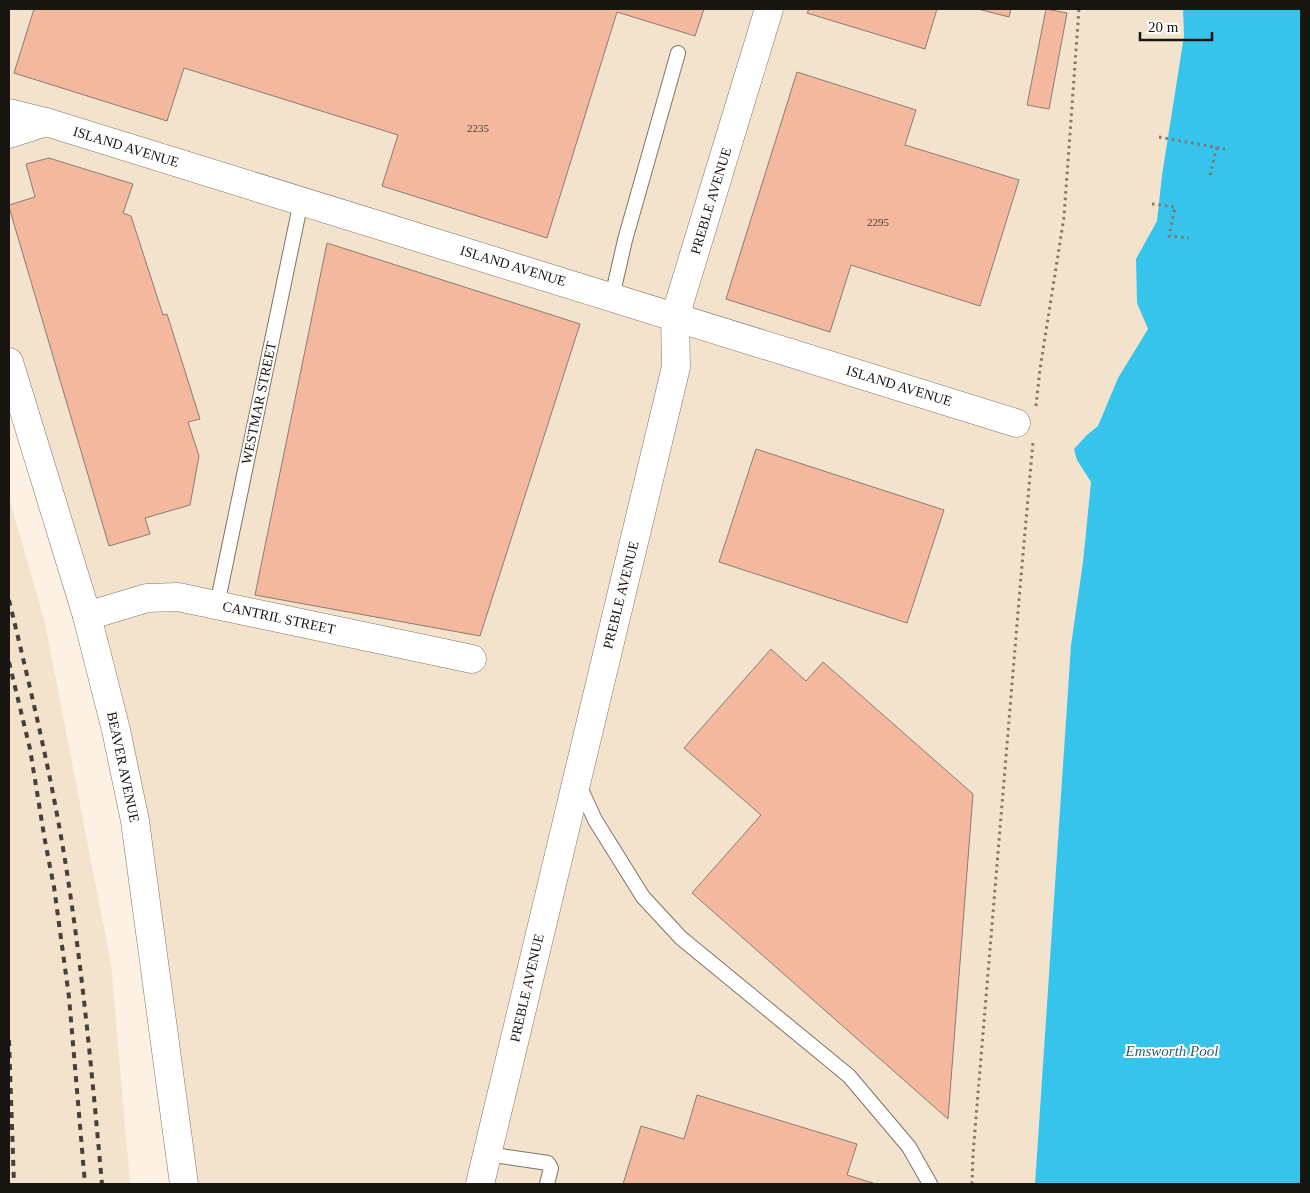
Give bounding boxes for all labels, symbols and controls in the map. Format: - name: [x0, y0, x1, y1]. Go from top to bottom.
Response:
- scale bar: [1140, 10, 1212, 42]
- text: 20 m: [1148, 19, 1179, 35]
- house number: 2235: [467, 122, 490, 134]
- street label: ISLAND AVENUE: [71, 124, 181, 170]
- street label: PREBLE AVENUE: [688, 146, 734, 256]
- house number: 2295: [867, 216, 890, 228]
- street label: ISLAND AVENUE: [458, 243, 568, 289]
- street label: WESTMAR STREET: [239, 340, 279, 466]
- street label: ISLAND AVENUE: [844, 363, 954, 409]
- street label: PREBLE AVENUE: [600, 540, 642, 650]
- street label: CANTRIL STREET: [221, 599, 337, 637]
- street label: BEAVER AVENUE: [104, 710, 142, 824]
- street label: PREBLE AVENUE: [507, 932, 547, 1044]
- water label: Emsworth Pool: [1125, 1043, 1218, 1059]

